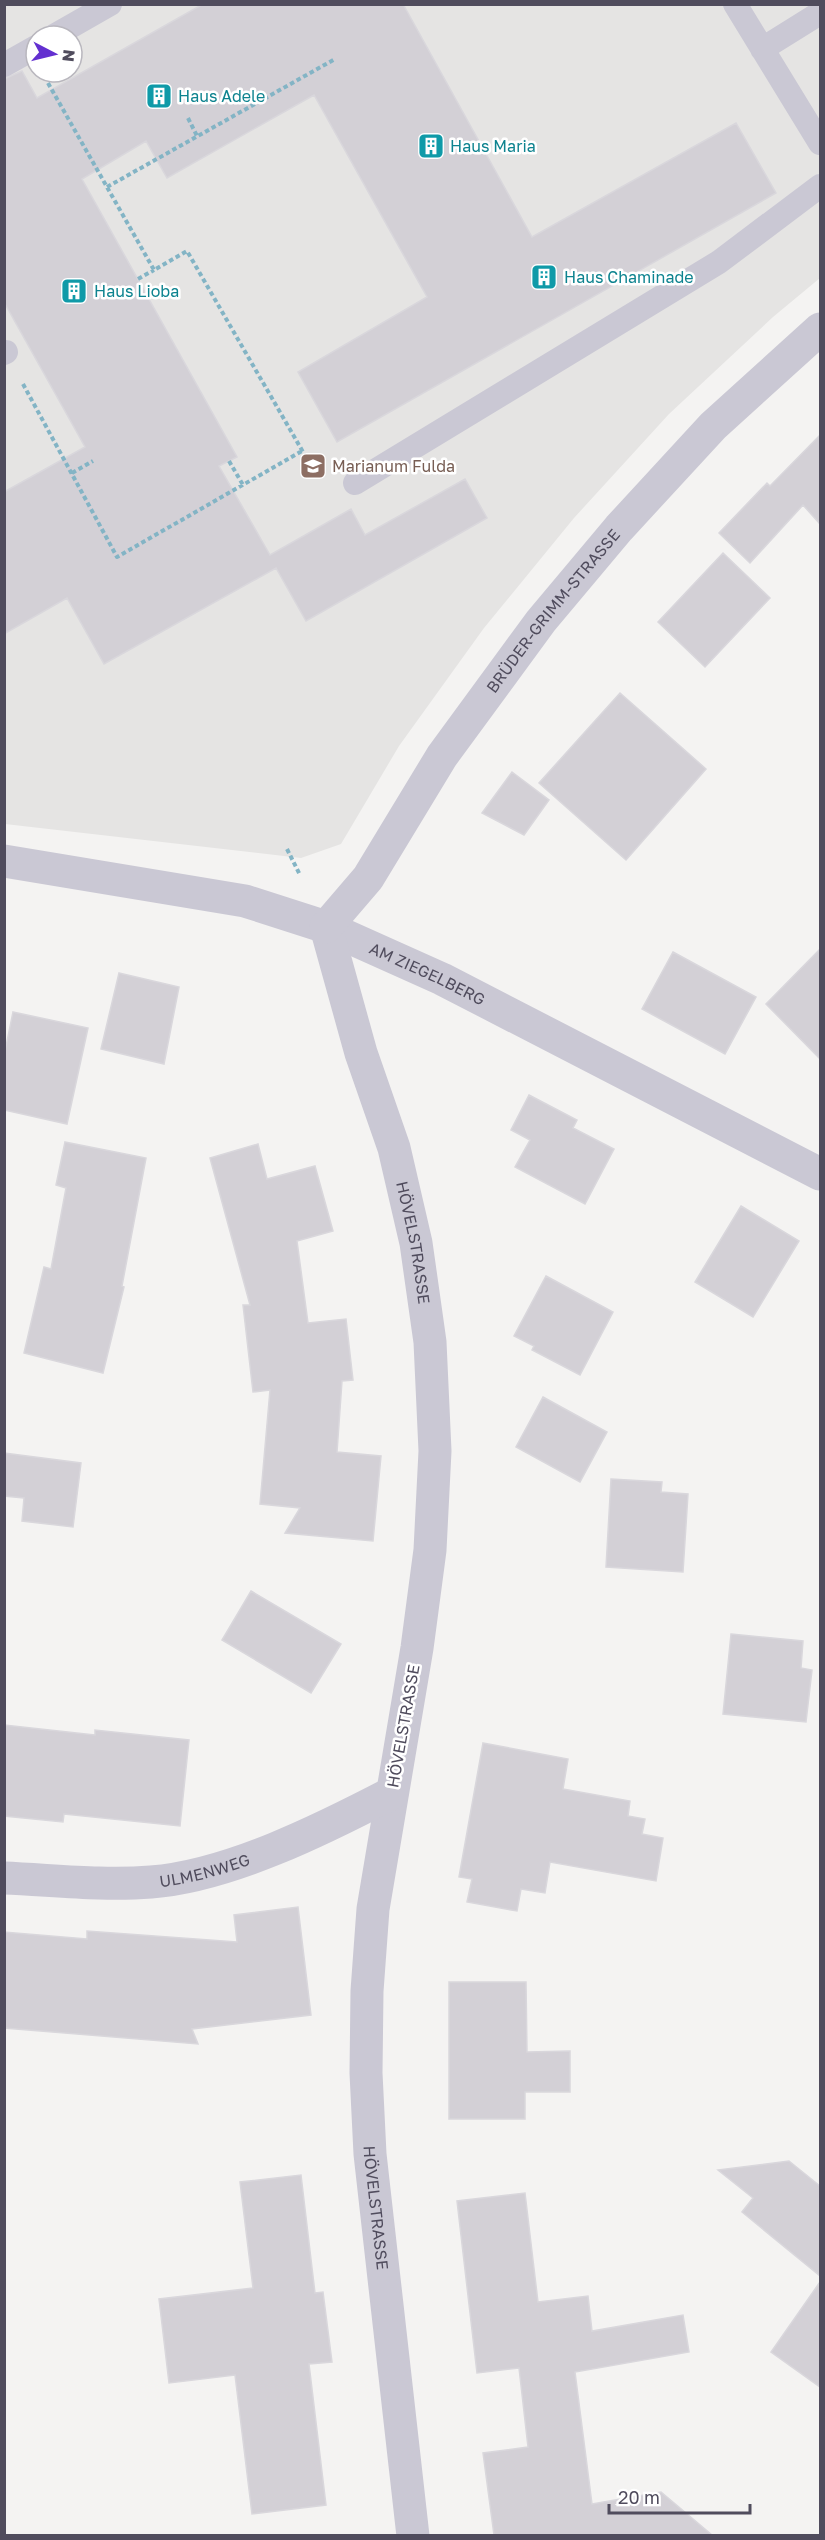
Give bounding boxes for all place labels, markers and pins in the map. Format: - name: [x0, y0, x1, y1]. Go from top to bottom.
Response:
- building icon: Haus Adele: [144, 81, 174, 111]
- place label: Haus Adele: [178, 86, 265, 106]
- building icon: Haus Maria: [416, 131, 446, 161]
- place label: Haus Maria: [450, 136, 536, 156]
- building icon: Haus Chaminade: [529, 262, 559, 292]
- place label: Haus Chaminade: [564, 267, 694, 287]
- building icon: Haus Lioba: [59, 276, 89, 306]
- place label: Haus Lioba: [94, 281, 179, 301]
- school or university icon: Marianum Fulda: [298, 451, 328, 481]
- place label: Marianum Fulda: [332, 456, 455, 476]

